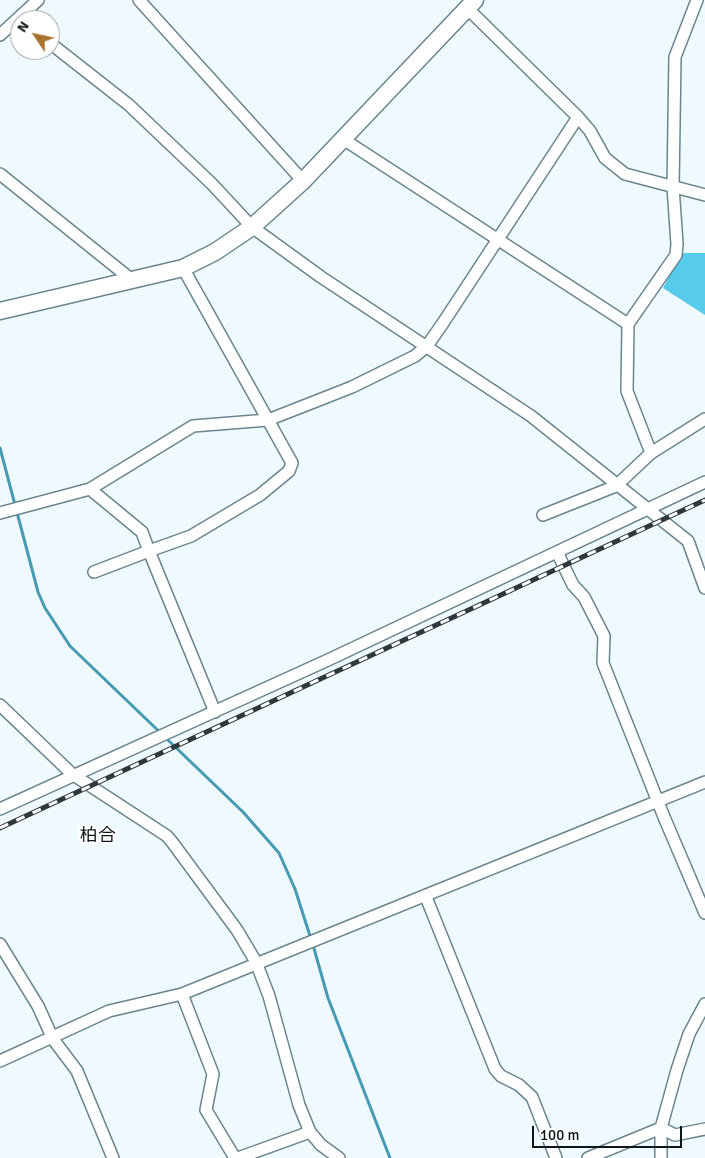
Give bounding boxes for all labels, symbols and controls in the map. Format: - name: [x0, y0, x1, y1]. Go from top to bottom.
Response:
- north arrow: [10, 10, 60, 60]
- text: N: [13, 18, 33, 36]
- district label: 柏合: [80, 825, 116, 847]
- scale bar: [535, 1116, 685, 1148]
- text: 100 m: [540, 1126, 580, 1144]

